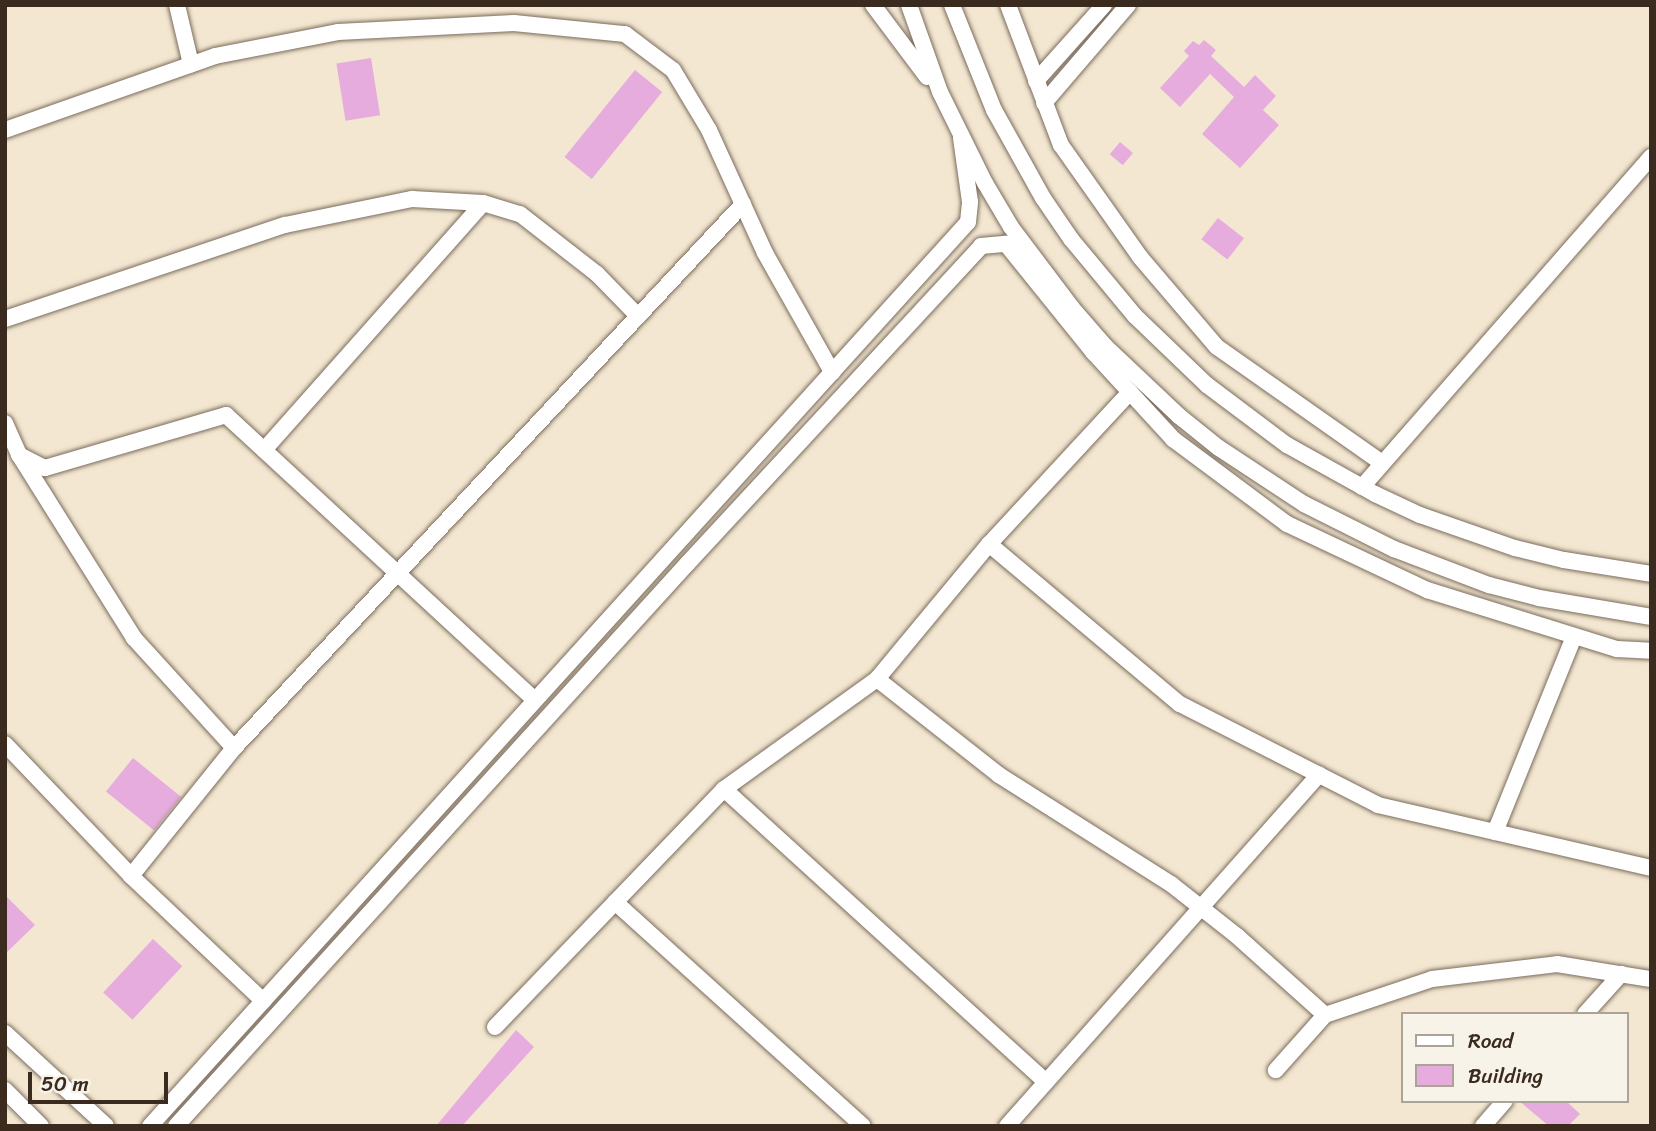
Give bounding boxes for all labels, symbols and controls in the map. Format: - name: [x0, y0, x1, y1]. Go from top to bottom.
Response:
- legend: [1400, 1012, 1628, 1103]
- text: Road: [1468, 1022, 1513, 1060]
- text: Building: [1468, 1057, 1543, 1095]
- scale bar: [32, 1058, 172, 1102]
- text: 50 m: [41, 1065, 89, 1103]

